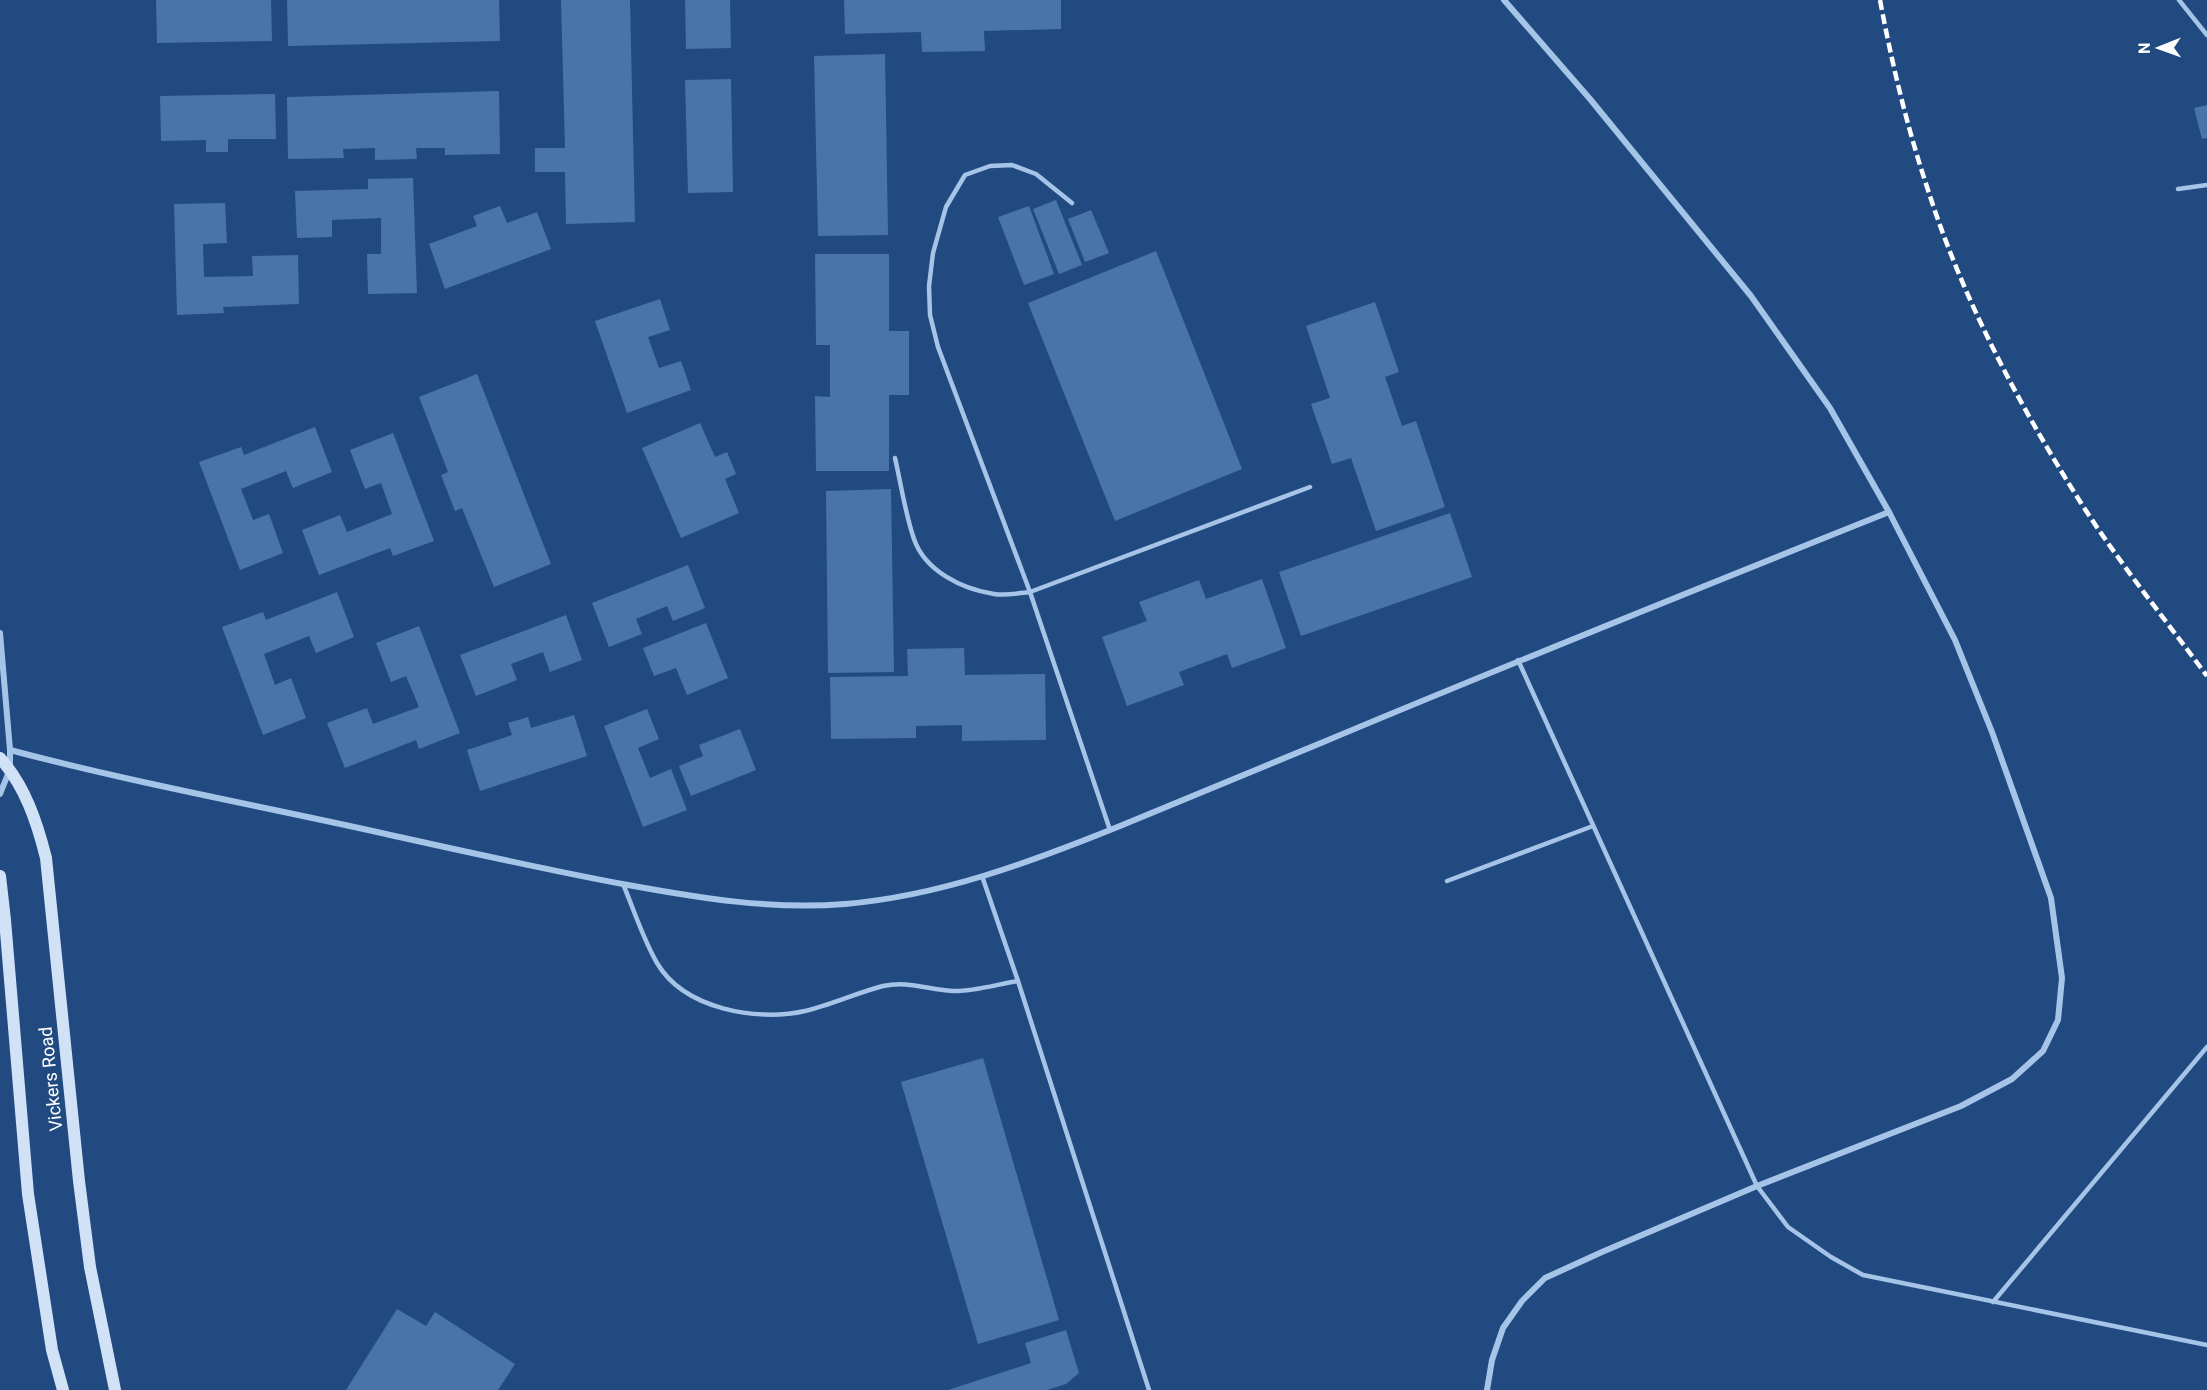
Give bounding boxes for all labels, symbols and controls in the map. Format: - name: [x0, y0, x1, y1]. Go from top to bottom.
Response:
- north arrow: [2129, 18, 2189, 78]
- text: N: [2135, 42, 2154, 54]
- street label: Vickers Road: [35, 1026, 66, 1132]

